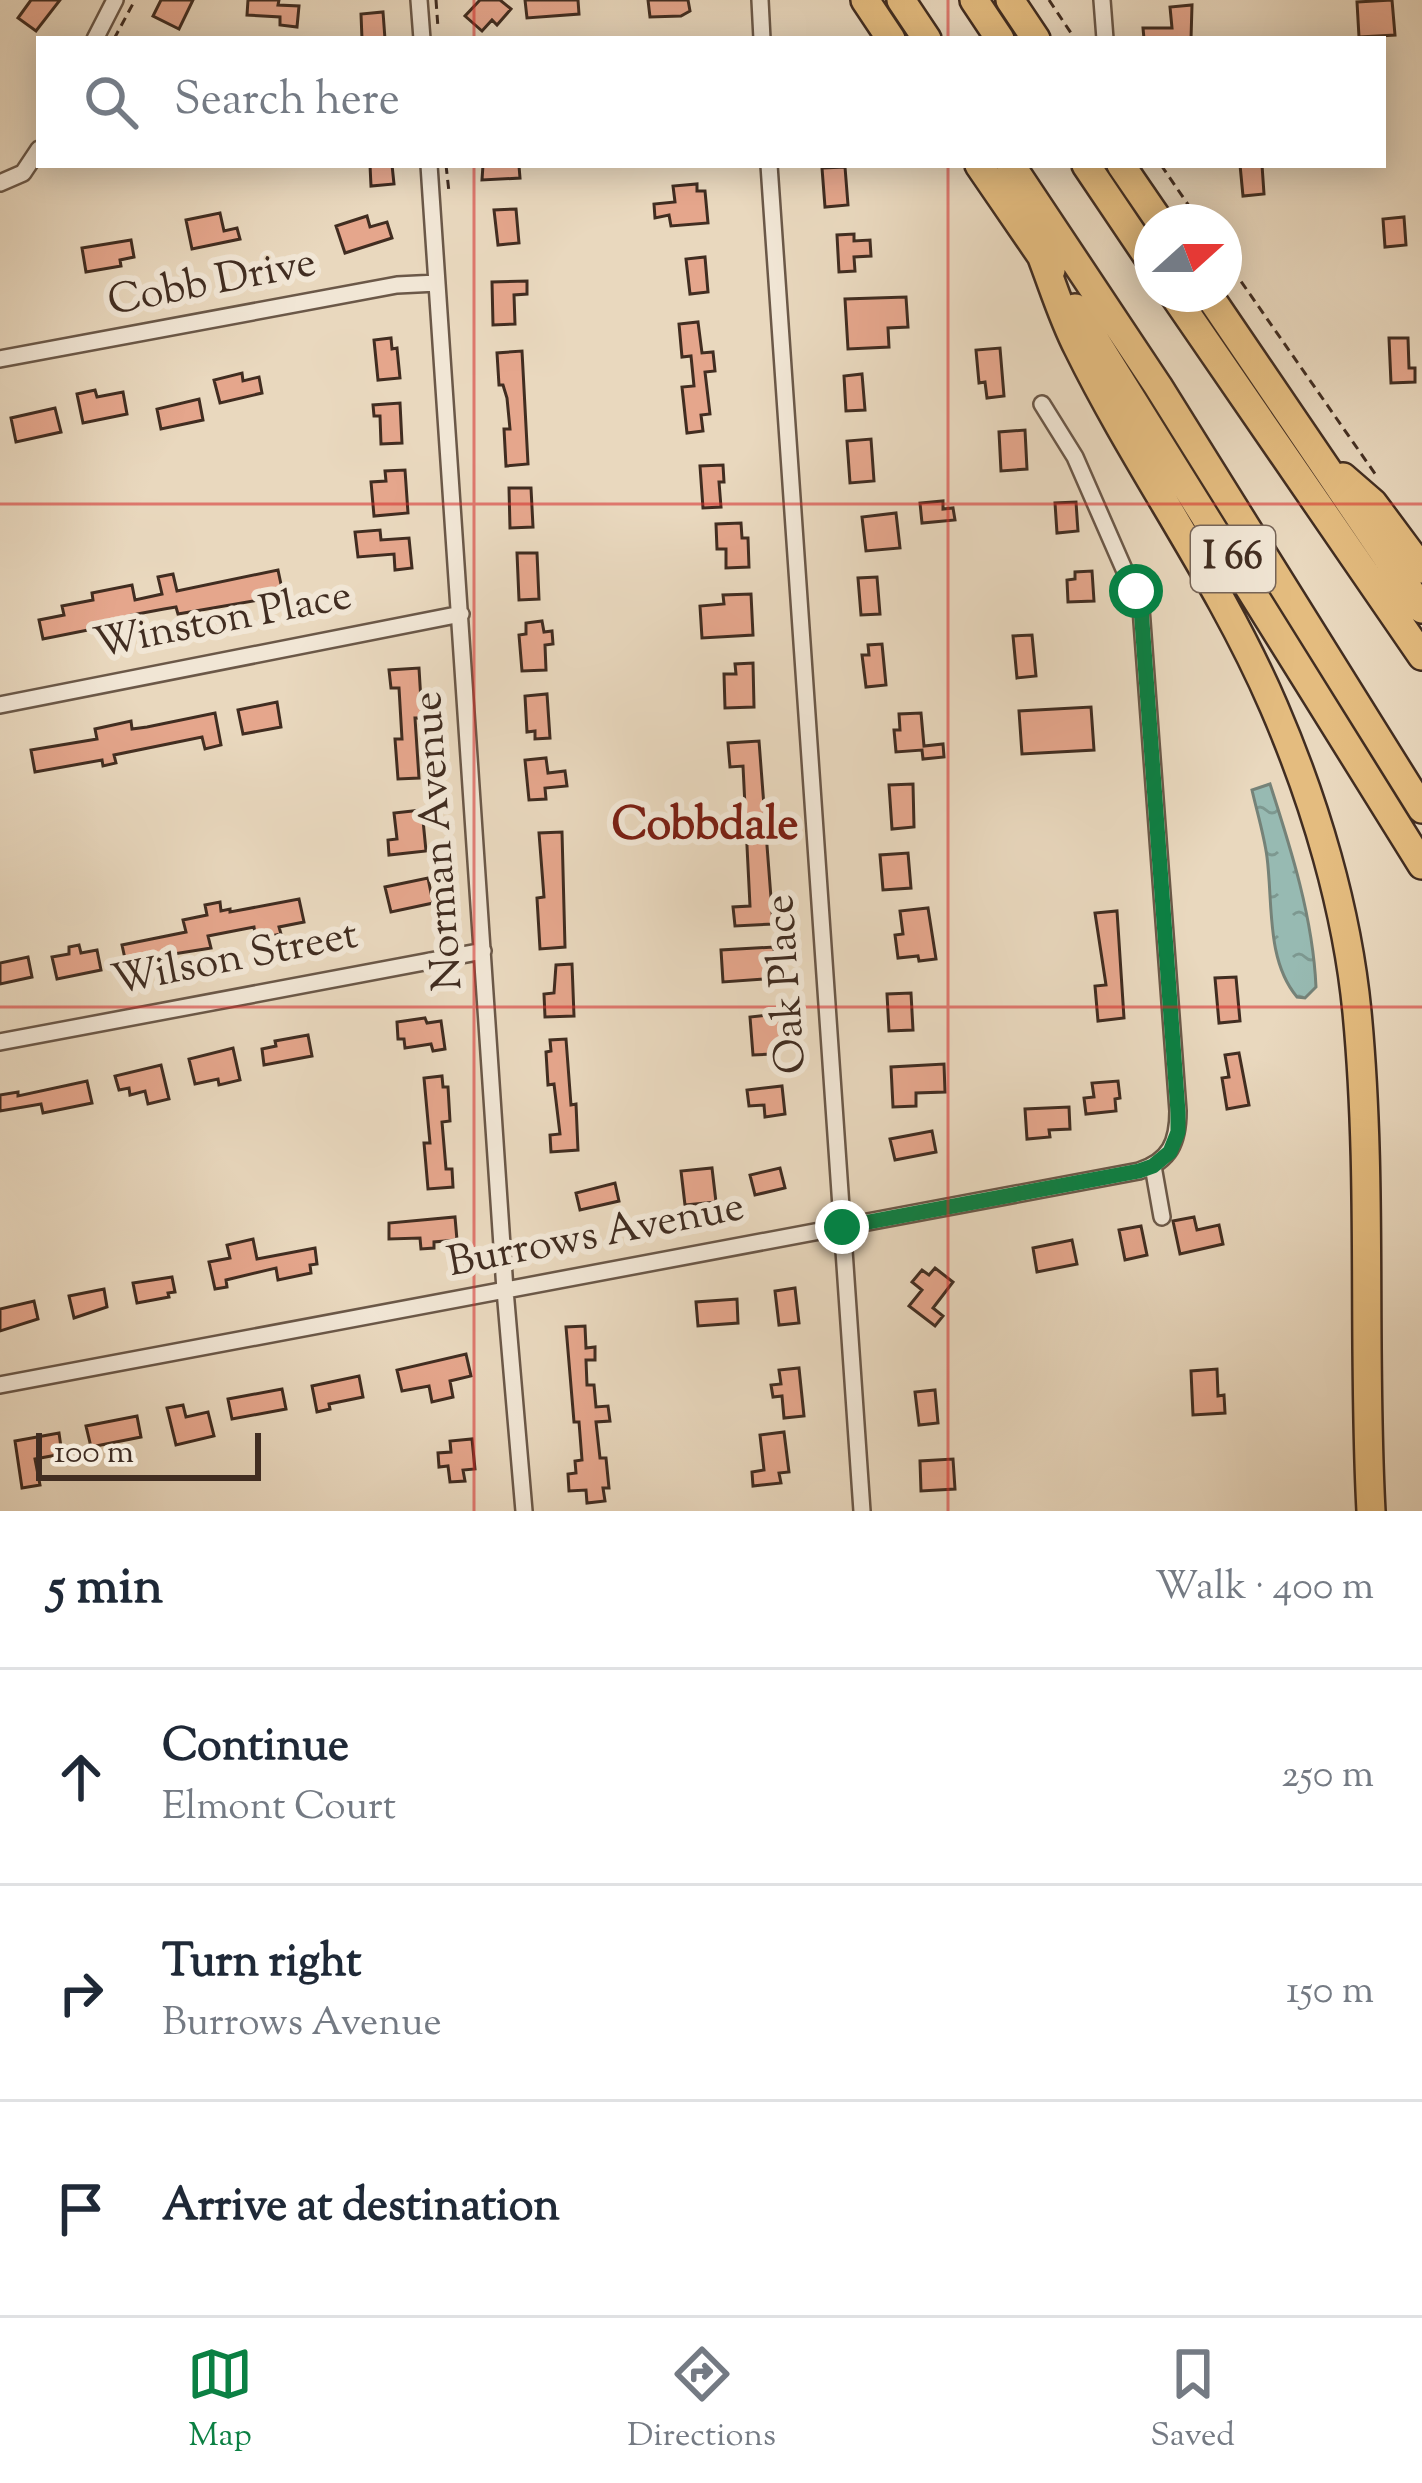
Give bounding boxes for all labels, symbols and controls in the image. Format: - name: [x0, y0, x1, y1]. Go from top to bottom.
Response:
- search box: [36, 36, 1386, 168]
- icon: search: [78, 69, 144, 135]
- text: Search here: [174, 70, 400, 135]
- north arrow: [1134, 204, 1242, 312]
- street label: Cobb Drive: [103, 234, 321, 334]
- road number: I 66: [1191, 526, 1275, 592]
- route start: [1109, 564, 1163, 618]
- street label: Winston Place: [89, 568, 357, 676]
- street label: Norman Avenue: [400, 689, 480, 993]
- district label: Cobbdale: [611, 795, 799, 860]
- street label: Oak Place: [752, 892, 824, 1076]
- street label: Wilson Street: [107, 907, 363, 1013]
- street label: Burrows Avenue: [442, 1179, 750, 1295]
- route end: [815, 1200, 869, 1254]
- scale bar: [36, 1427, 261, 1480]
- text: 100 m: [54, 1430, 134, 1478]
- text: 5 min: [48, 1553, 163, 1626]
- text: Walk · 400 m: [1155, 1561, 1374, 1617]
- text: Continue: [162, 1716, 349, 1781]
- icon: ahead: [48, 1744, 114, 1810]
- text: 250 m: [1281, 1749, 1374, 1805]
- text: Elmont Court: [162, 1781, 396, 1837]
- text: Turn right: [162, 1932, 361, 1997]
- icon: right: [48, 1960, 114, 2026]
- text: 150 m: [1286, 1965, 1374, 2021]
- text: Burrows Avenue: [162, 1997, 442, 2053]
- icon: arrive: [48, 2176, 114, 2242]
- text: Arrive at destination: [162, 2176, 560, 2241]
- tab: Map: [187, 2341, 253, 2461]
- tab: Directions: [627, 2341, 776, 2461]
- tab: Saved: [1150, 2341, 1235, 2461]

